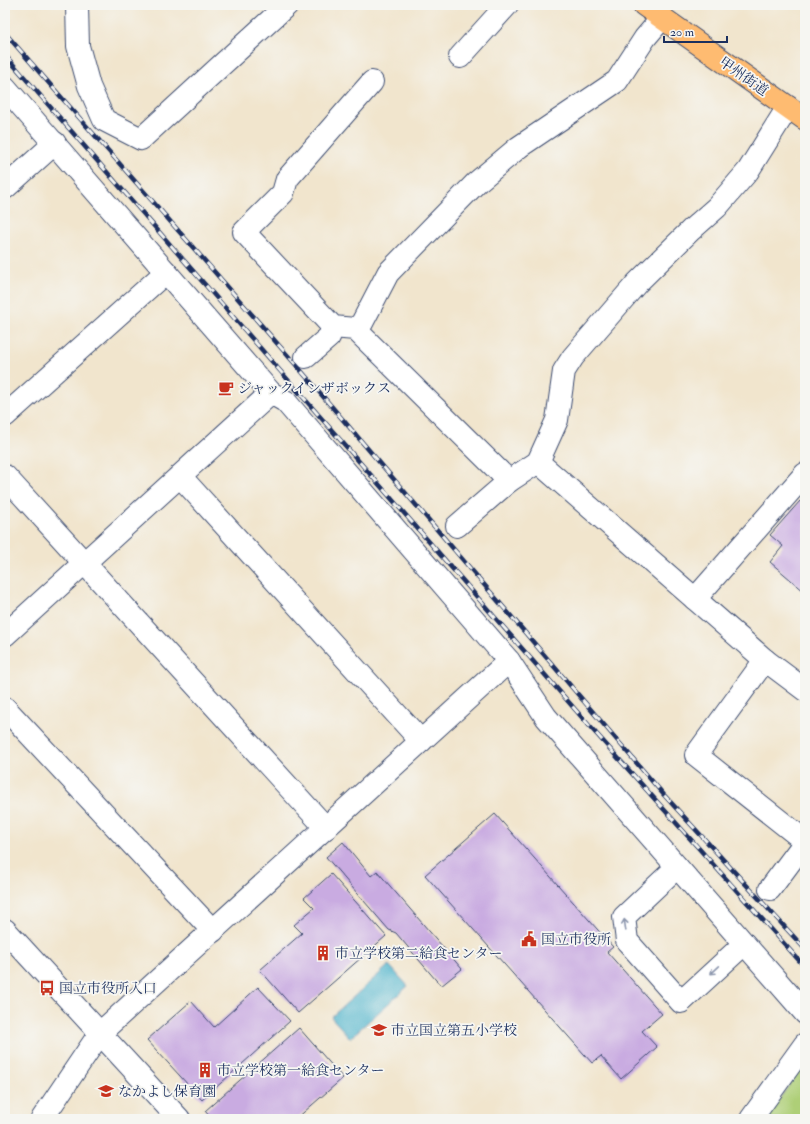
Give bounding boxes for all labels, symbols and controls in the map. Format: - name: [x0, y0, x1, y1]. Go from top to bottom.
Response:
- scale bar: [664, 18, 727, 44]
- text: 20 m: [670, 25, 695, 40]
- street label: 甲州街道: [716, 53, 772, 99]
- cafe icon: ジャックインザボックス: [217, 379, 235, 397]
- place label: ジャックインザボックス: [238, 380, 391, 397]
- one-way arrow: [621, 919, 629, 932]
- public building icon: 国立市役所: [520, 930, 538, 948]
- place label: 国立市役所: [541, 931, 611, 948]
- building icon: 市立学校第二給食センター: [314, 944, 332, 962]
- place label: 市立学校第二給食センター: [335, 945, 502, 962]
- one-way arrow: [710, 966, 720, 975]
- bus stop icon: 国立市役所入口: [38, 979, 56, 997]
- place label: 国立市役所入口: [59, 980, 157, 997]
- school or university icon: 市立国立第五小学校: [370, 1021, 388, 1039]
- place label: 市立国立第五小学校: [391, 1022, 517, 1039]
- building icon: 市立学校第一給食センター: [196, 1061, 214, 1079]
- place label: 市立学校第一給食センター: [217, 1062, 384, 1079]
- school or university icon: なかよし保育園: [97, 1082, 115, 1100]
- place label: なかよし保育園: [118, 1083, 216, 1100]

